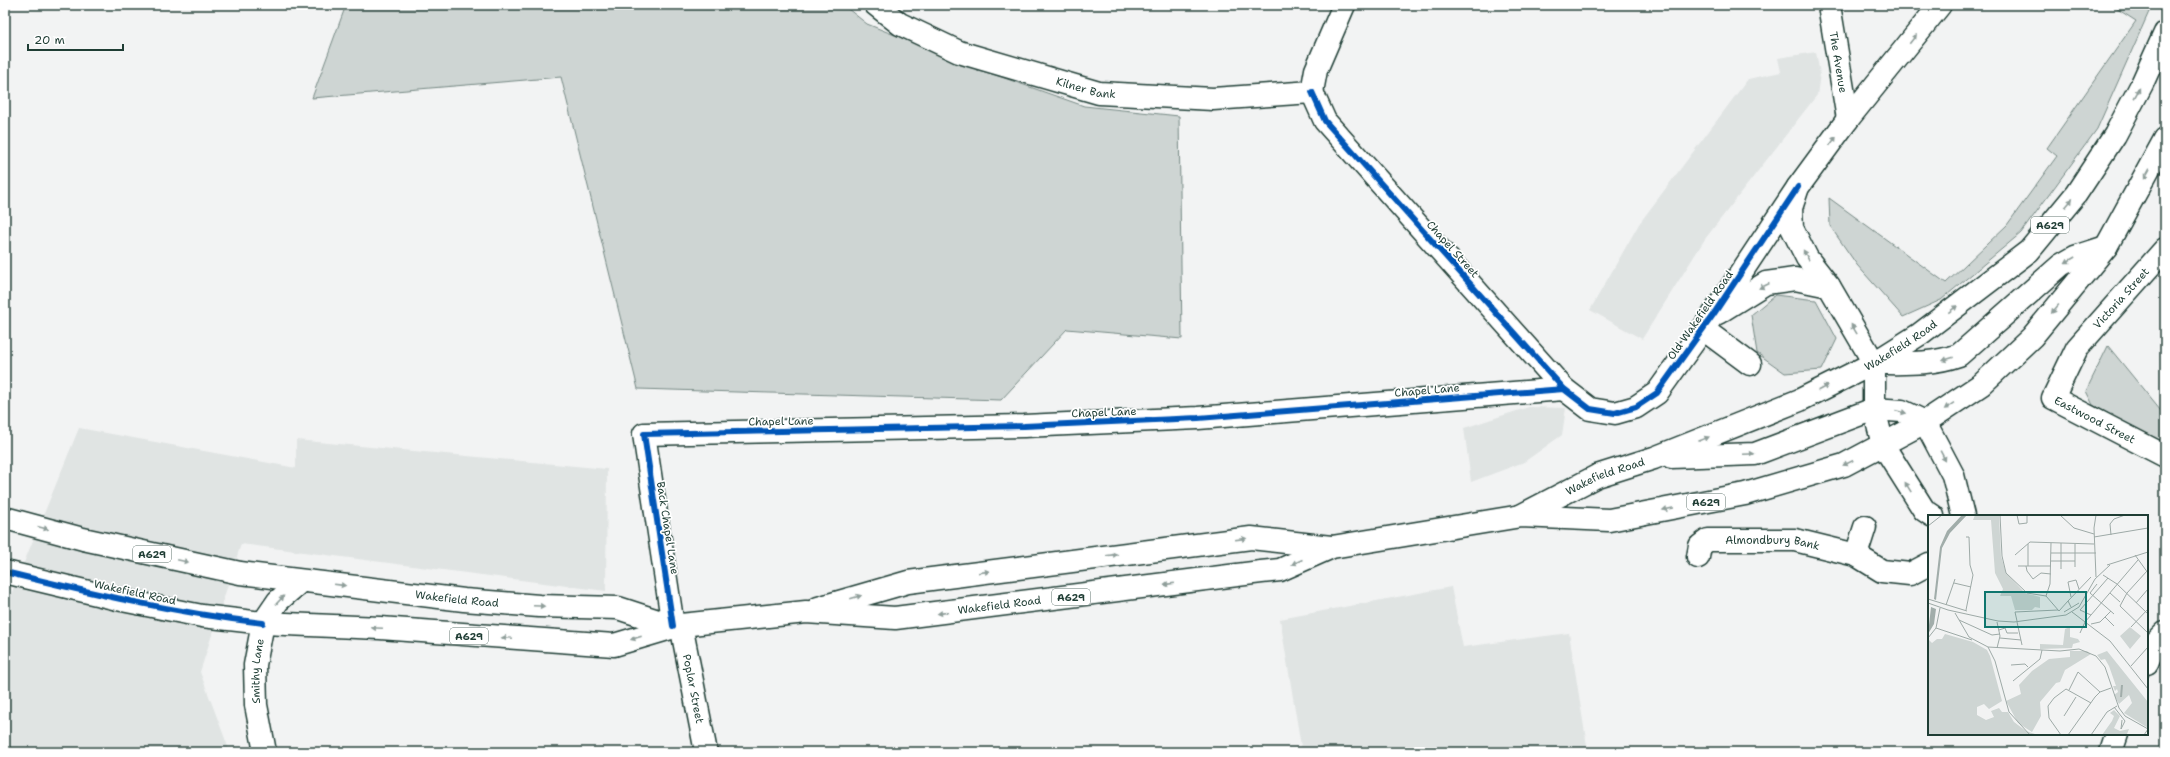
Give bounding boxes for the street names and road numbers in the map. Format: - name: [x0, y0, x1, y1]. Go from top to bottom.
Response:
- street label: The Avenue: [1826, 31, 1851, 94]
- street label: Kilner Bank: [1054, 74, 1116, 102]
- road number: A629: [2031, 217, 2069, 233]
- street label: Chapel Street: [1423, 218, 1482, 281]
- street label: Victoria Street: [2090, 264, 2153, 332]
- street label: Old Wakefield Road: [1664, 268, 1737, 363]
- street label: Wakefield Road: [1862, 317, 1940, 375]
- street label: Chapel Lane: [1394, 380, 1460, 401]
- street label: Eastwood Street: [2051, 393, 2138, 447]
- street label: Chapel Lane: [1071, 404, 1137, 421]
- street label: Chapel Lane: [748, 413, 814, 430]
- street label: Wakefield Road: [1563, 454, 1647, 499]
- street label: Back Chapel Lane: [653, 481, 682, 576]
- road number: A629: [1687, 494, 1725, 510]
- street label: Almondbury Bank: [1725, 533, 1821, 554]
- road number: A629: [133, 546, 171, 562]
- street label: Wakefield Road: [92, 576, 177, 609]
- street label: Wakefield Road: [414, 587, 499, 611]
- road number: A629: [1052, 589, 1090, 605]
- street label: Wakefield Road: [957, 593, 1042, 618]
- road number: A629: [450, 628, 488, 644]
- street label: Smithy Lane: [248, 637, 268, 704]
- street label: Poplar Street: [679, 653, 707, 725]

